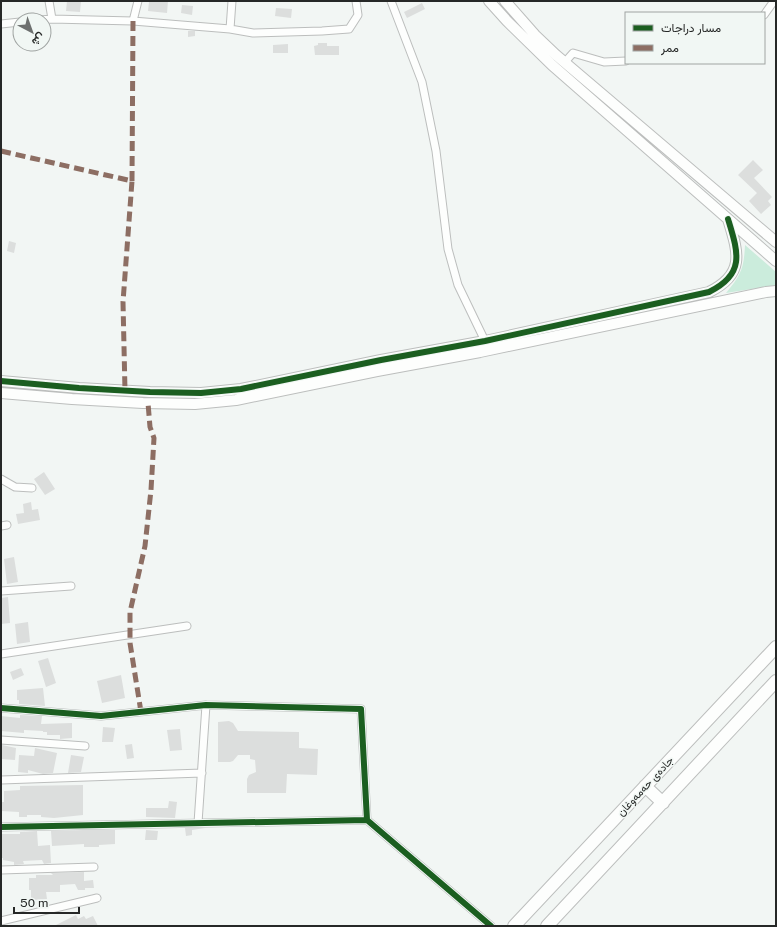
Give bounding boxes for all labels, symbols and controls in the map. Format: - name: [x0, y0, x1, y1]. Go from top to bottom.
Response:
- north arrow: [12, 12, 52, 52]
- legend: [625, 12, 765, 64]
- text: مسار دراجات: [661, 21, 721, 36]
- text: ش: [29, 30, 47, 48]
- text: ممر: [660, 41, 679, 56]
- street label: جادەی حەمەوغان: [614, 754, 676, 819]
- scale bar: [14, 889, 79, 915]
- text: 50 m: [20, 896, 48, 910]

